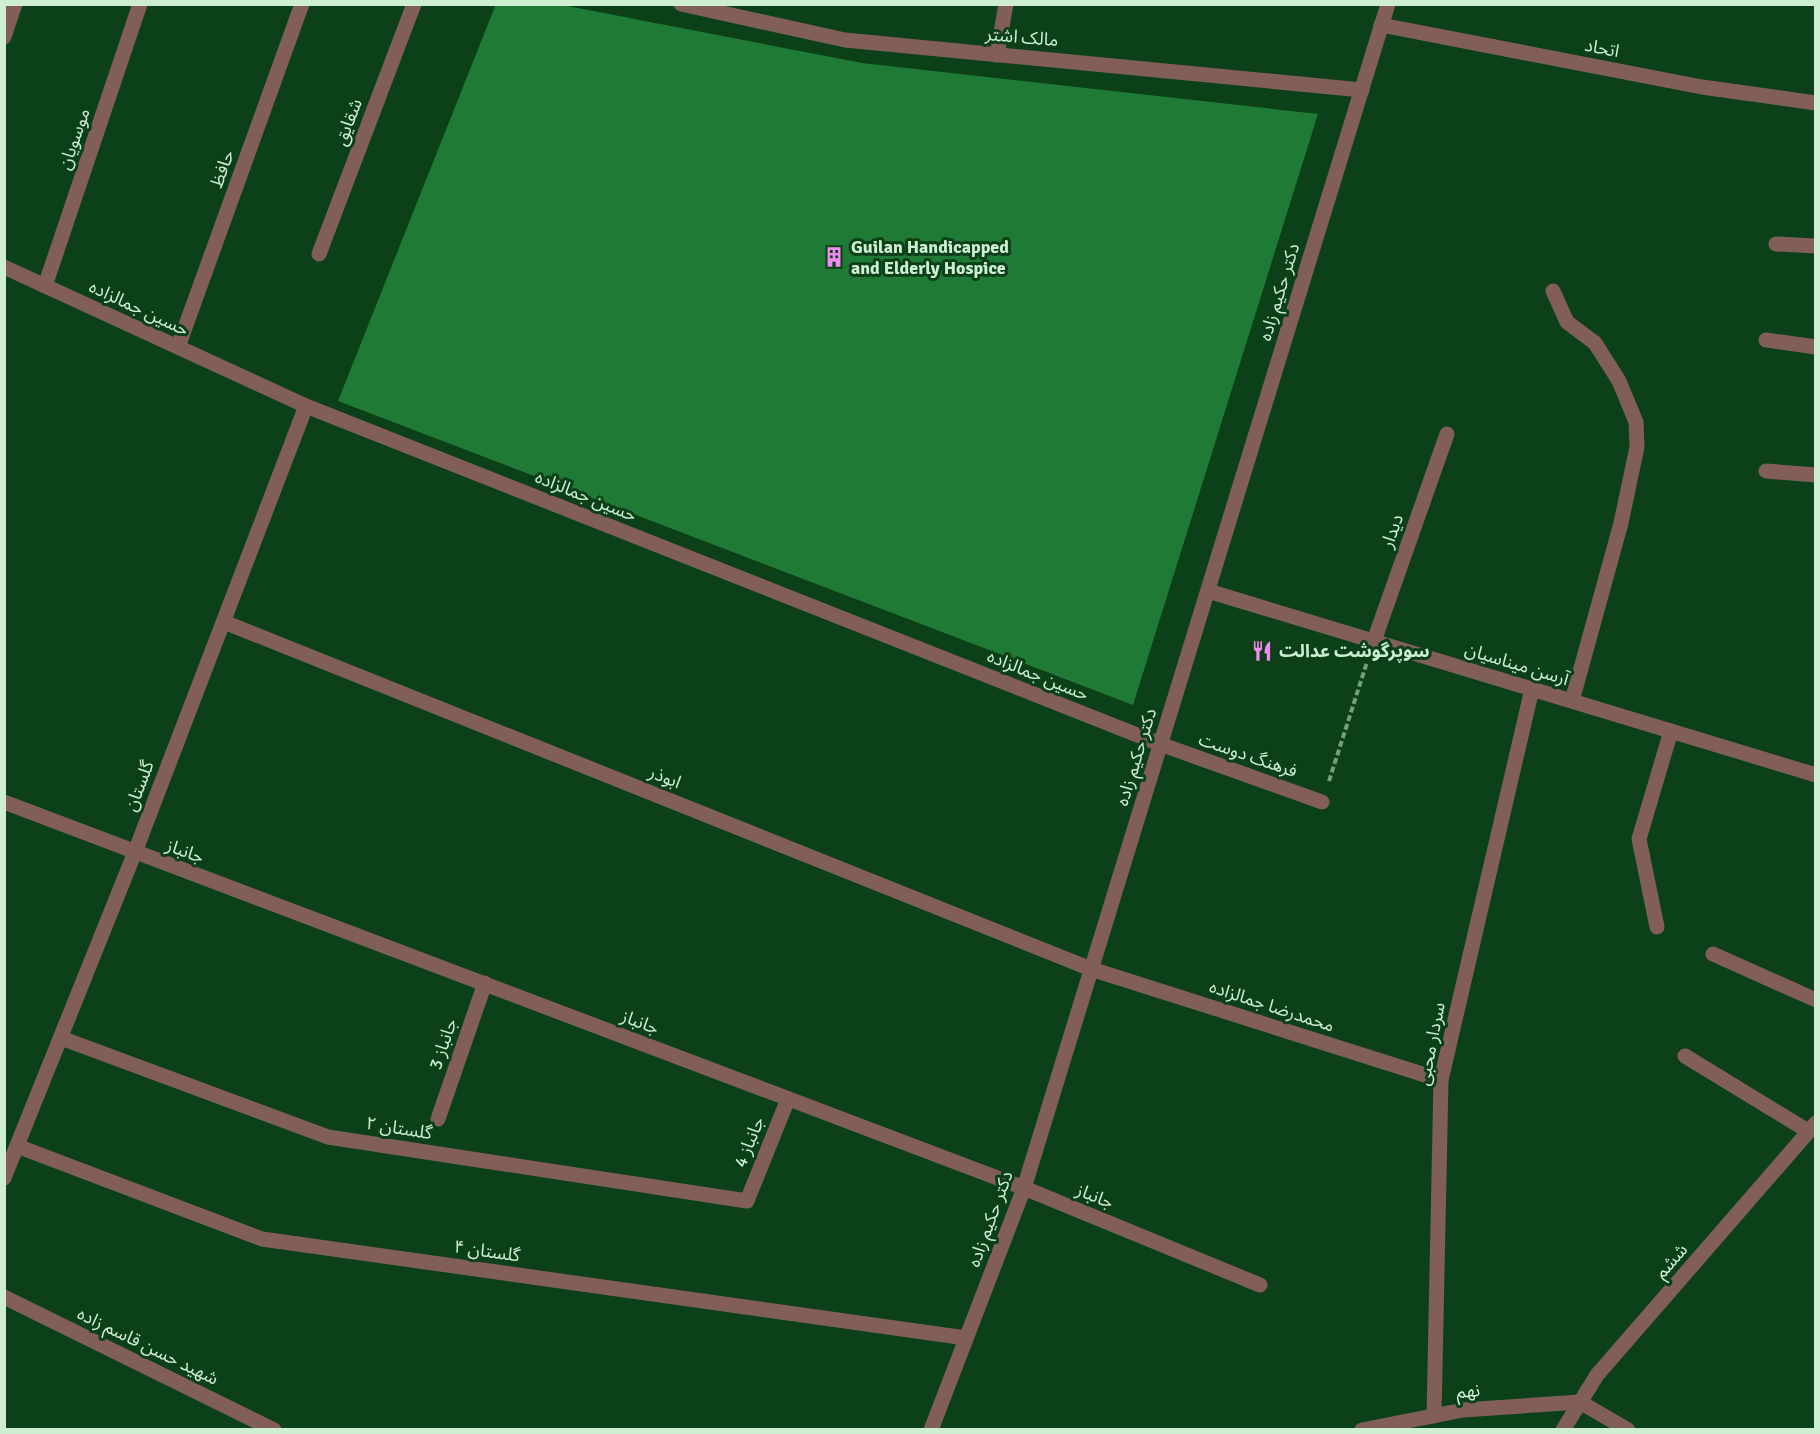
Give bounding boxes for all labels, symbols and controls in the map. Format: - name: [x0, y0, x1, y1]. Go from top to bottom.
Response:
- street label: مالک اشتر: [984, 23, 1059, 51]
- street label: اتحاد: [1583, 34, 1621, 62]
- street label: شقایق: [329, 96, 367, 148]
- street label: موسویان: [53, 105, 95, 173]
- street label: حافظ: [205, 147, 239, 191]
- place label: Guilan Handicapped and Elderly Hospice: [851, 236, 1009, 279]
- street label: دکتر حکیم زاده: [1254, 241, 1306, 344]
- building icon: Guilan Handicapped and Elderly Hospice: [822, 245, 846, 269]
- street label: حسین جمالزاده: [86, 275, 192, 341]
- street label: حسین جمالزاده: [532, 466, 640, 526]
- street label: دیدار: [1375, 511, 1408, 552]
- street label: آرسن میناسیان: [1462, 638, 1572, 690]
- restaurant icon: سوپرگوشت عدالت: [1250, 639, 1274, 663]
- place label: سوپرگوشت عدالت: [1279, 640, 1430, 663]
- street label: حسین جمالزاده: [984, 645, 1092, 705]
- street label: دکتر حکیم زاده: [1111, 706, 1163, 809]
- street label: فرهنگ دوست: [1196, 728, 1300, 782]
- street label: گلستان: [119, 757, 159, 814]
- street label: ابوذر: [645, 760, 684, 793]
- street label: جانباز: [162, 834, 207, 868]
- street label: محمدرضا جمالزاده: [1207, 975, 1337, 1037]
- street label: سردار محبی: [1412, 1000, 1450, 1088]
- street label: جانباز: [617, 1004, 662, 1039]
- street label: جانباز 3: [424, 1016, 462, 1072]
- street label: گلستان ۲: [364, 1112, 434, 1144]
- street label: جانباز 4: [729, 1114, 769, 1170]
- street label: دکتر حکیم زاده: [962, 1168, 1019, 1271]
- street label: جانباز: [1072, 1178, 1117, 1213]
- street label: گلستان ۴: [452, 1235, 522, 1267]
- street label: ششم: [1650, 1239, 1694, 1284]
- street label: شهید حسن قاسم زاده: [73, 1302, 222, 1392]
- street label: نهم: [1455, 1379, 1481, 1405]

